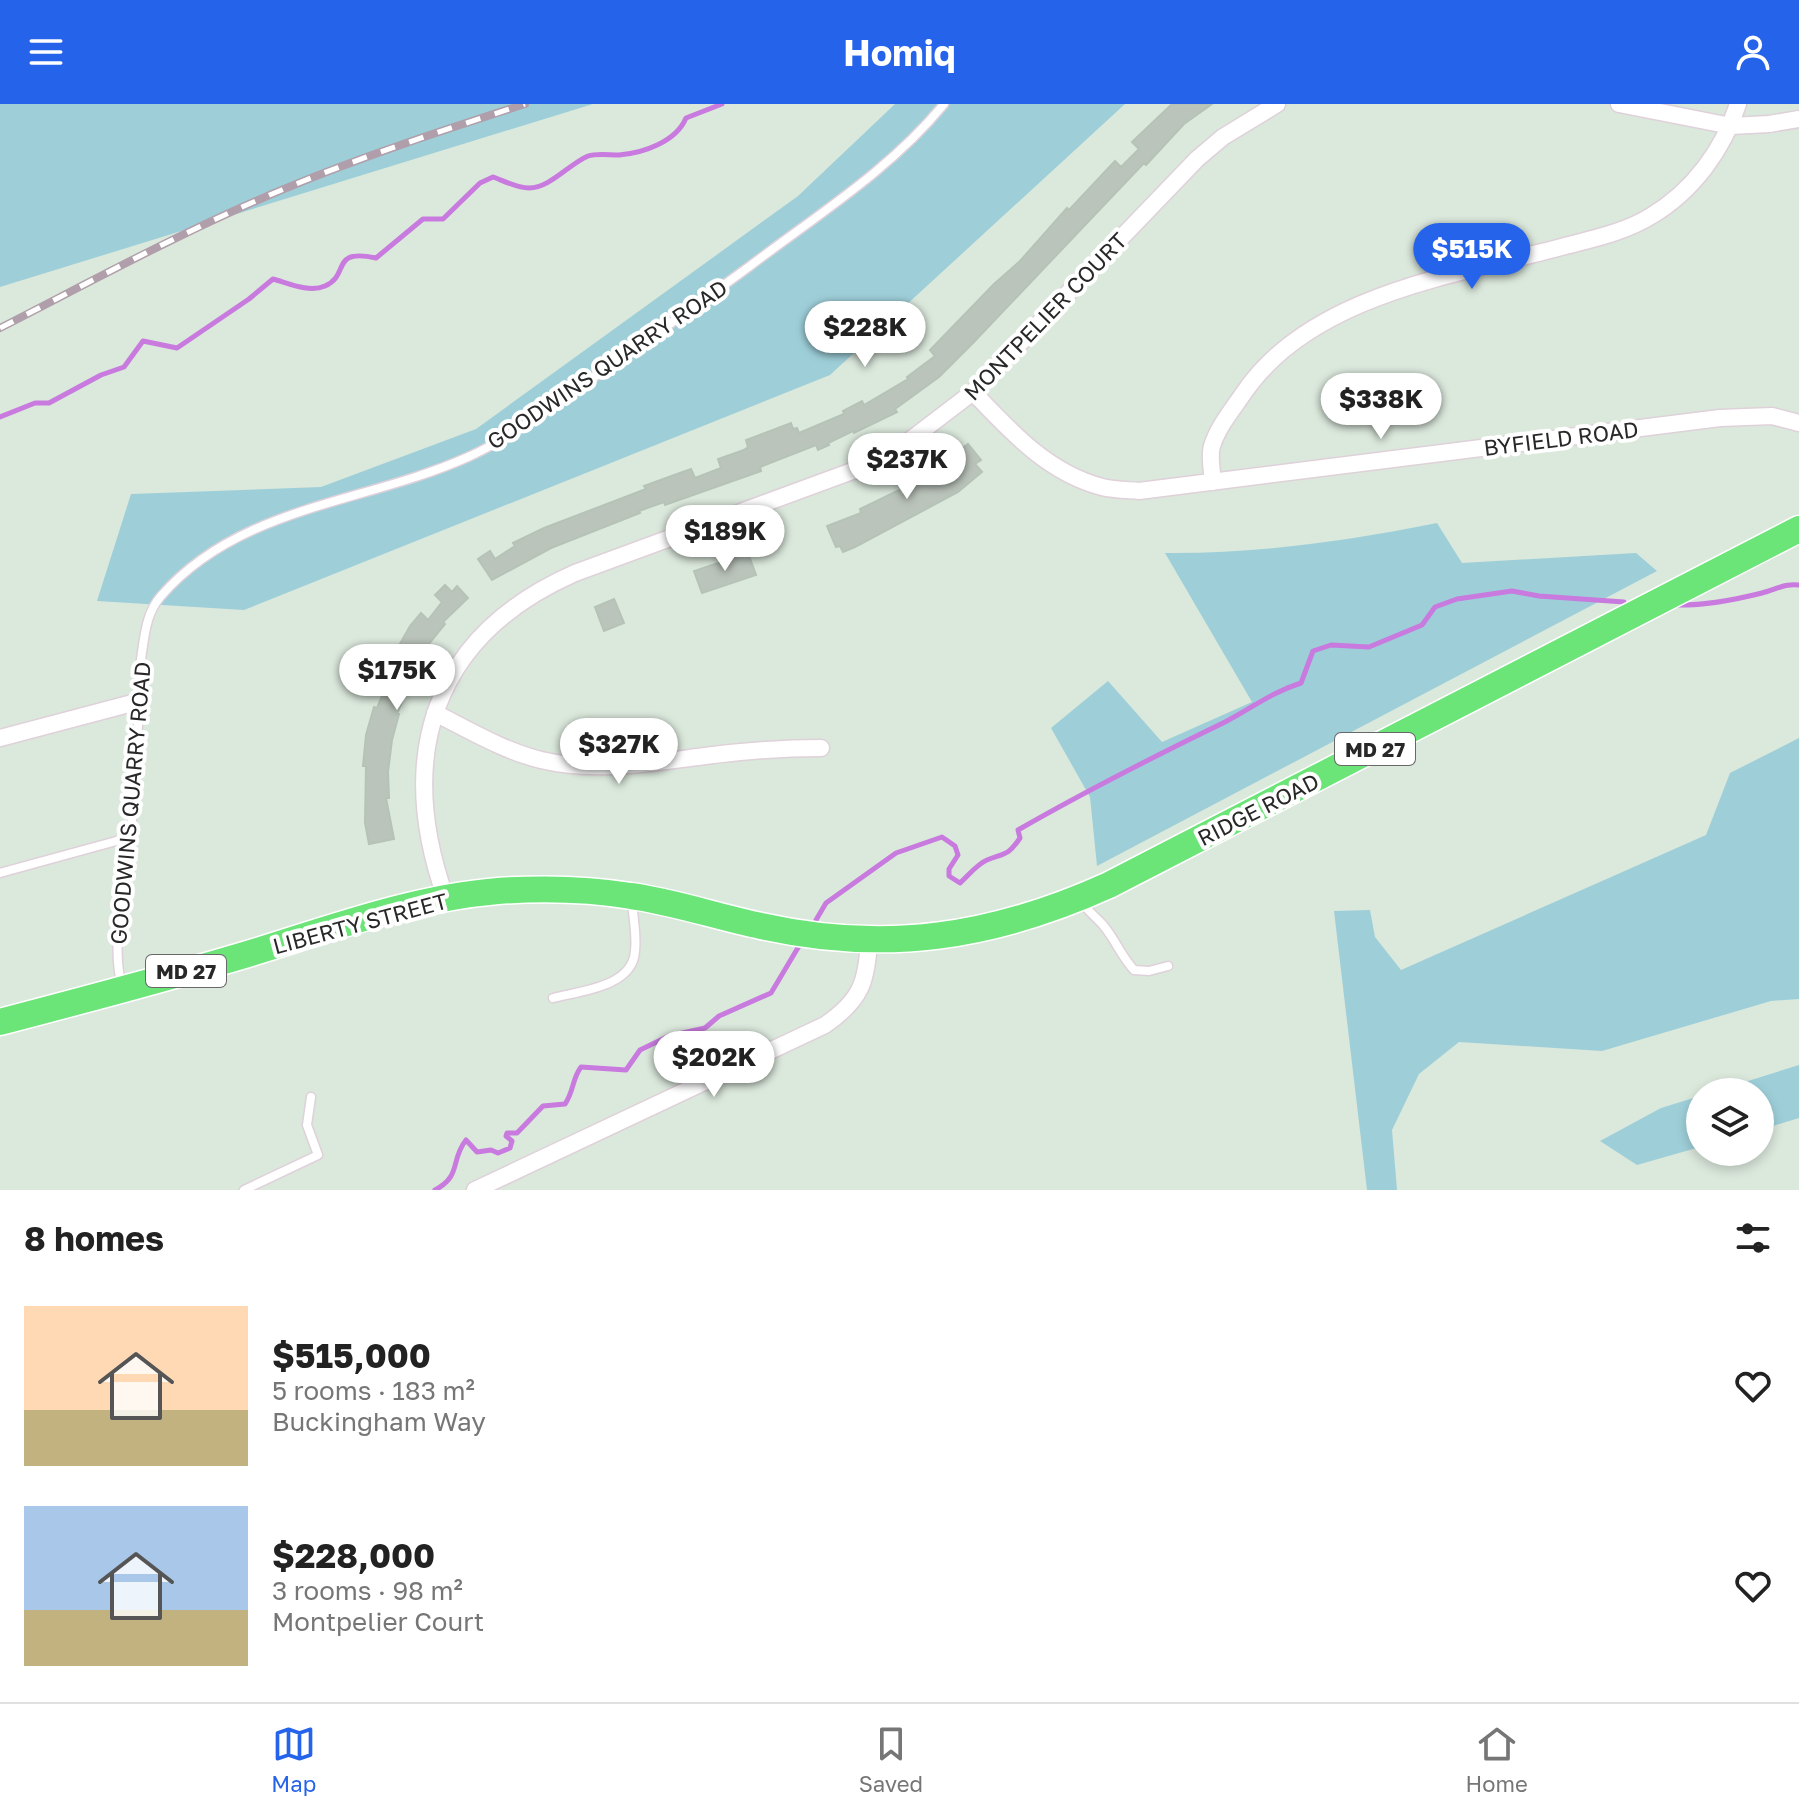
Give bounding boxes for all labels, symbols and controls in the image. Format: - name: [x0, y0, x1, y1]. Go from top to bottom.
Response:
- icon: menu: [24, 30, 68, 74]
- icon: person: [1731, 30, 1775, 74]
- text: Homiq: [843, 31, 956, 74]
- pin: $515K: [1416, 223, 1528, 291]
- street label: MONTPELIER COURT: [958, 226, 1132, 405]
- text: $515K: [1431, 233, 1513, 264]
- street label: GOODWINS QUARRY ROAD: [482, 273, 732, 455]
- pin: $228K: [809, 301, 921, 369]
- text: $228K: [823, 311, 907, 342]
- pin: $338K: [1325, 373, 1437, 441]
- text: $338K: [1339, 383, 1423, 414]
- street label: BYFIELD ROAD: [1482, 415, 1640, 461]
- pin: $237K: [851, 433, 963, 501]
- text: $237K: [866, 443, 948, 474]
- pin: $189K: [669, 505, 781, 573]
- text: $189K: [684, 515, 766, 546]
- pin: $175K: [341, 644, 453, 712]
- text: $175K: [357, 654, 437, 685]
- street label: GOODWINS QUARRY ROAD: [104, 660, 156, 946]
- pin: $327K: [563, 718, 675, 786]
- text: $327K: [578, 728, 660, 759]
- road number: MD 27: [1335, 733, 1415, 765]
- street label: RIDGE ROAD: [1193, 767, 1323, 851]
- street label: LIBERTY STREET: [270, 887, 450, 959]
- road number: MD 27: [146, 955, 226, 987]
- pin: $202K: [658, 1031, 770, 1099]
- text: $202K: [672, 1041, 756, 1072]
- map controls: [1686, 1078, 1774, 1166]
- button: layers: [1686, 1078, 1774, 1166]
- icon: filters: [1731, 1216, 1775, 1260]
- text: 8 homes: [24, 1218, 164, 1258]
- text: $515,000: [272, 1335, 431, 1375]
- icon: home: [88, 1338, 184, 1434]
- icon: heart: [1731, 1364, 1775, 1408]
- text: 5 rooms · 183 m²: [272, 1375, 475, 1406]
- text: Buckingham Way: [272, 1406, 486, 1437]
- text: $228,000: [272, 1535, 435, 1575]
- icon: home: [88, 1538, 184, 1634]
- icon: heart: [1731, 1564, 1775, 1608]
- text: 3 rooms · 98 m²: [272, 1575, 463, 1606]
- text: Montpelier Court: [272, 1606, 484, 1637]
- tab: Map: [271, 1722, 316, 1797]
- tab: Saved: [859, 1722, 923, 1797]
- tab: Home: [1466, 1722, 1528, 1797]

